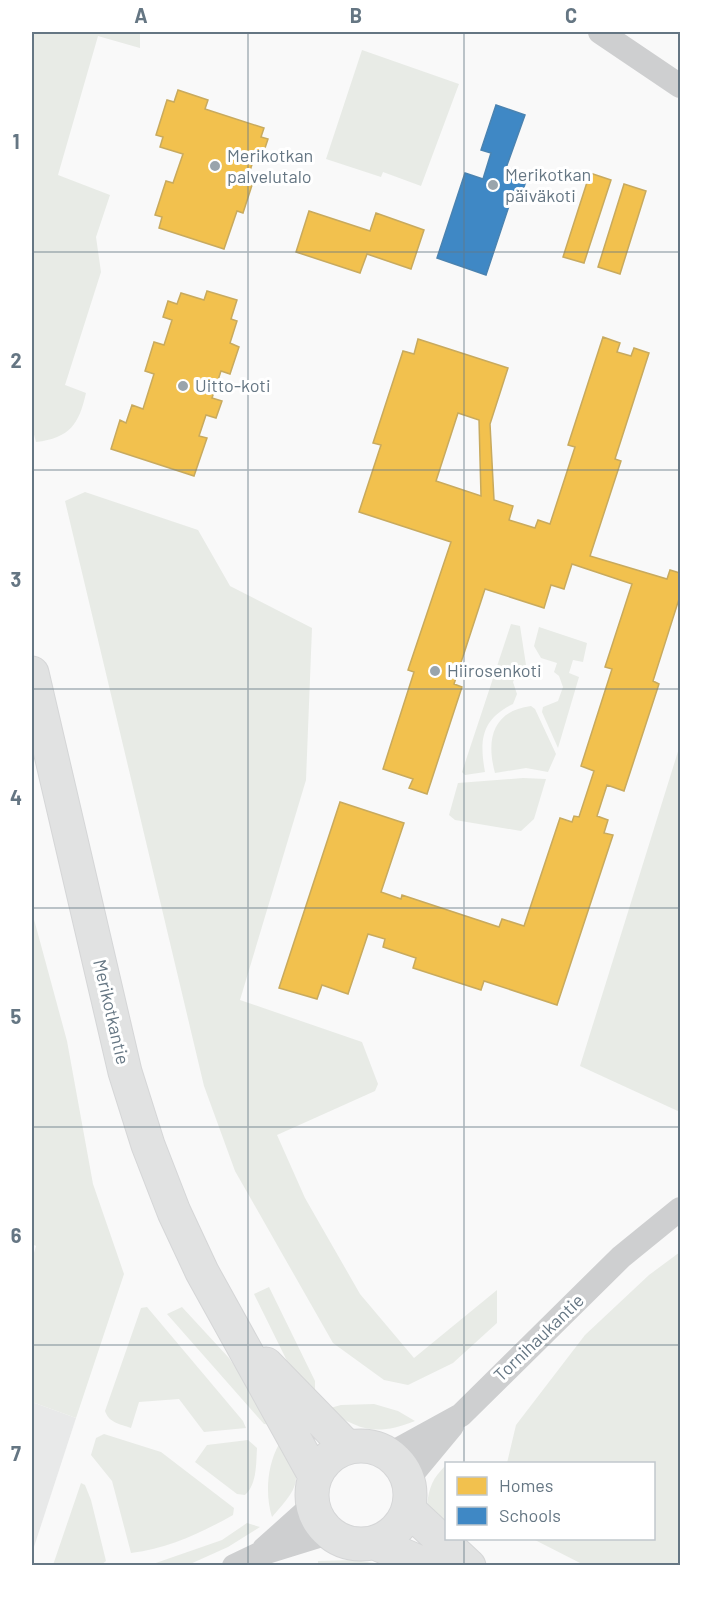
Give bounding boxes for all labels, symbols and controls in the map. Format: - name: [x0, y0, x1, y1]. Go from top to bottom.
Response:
- text: A: [134, 3, 148, 27]
- text: B: [350, 3, 362, 27]
- text: C: [565, 3, 577, 27]
- text: 1: [12, 129, 20, 153]
- place label: Merikotkan palvelutalo: [227, 144, 313, 187]
- marker: Merikotkan palvelutalo: [208, 159, 222, 173]
- place label: Merikotkan päiväkoti: [505, 163, 591, 206]
- marker: Merikotkan päiväkoti: [486, 178, 500, 192]
- text: 2: [10, 348, 22, 372]
- place label: Uitto-koti: [195, 374, 271, 396]
- marker: Uitto-koti: [176, 379, 190, 393]
- text: 3: [11, 567, 21, 591]
- place label: Hiirosenkoti: [447, 659, 542, 681]
- marker: Hiirosenkoti: [428, 664, 442, 678]
- text: 4: [10, 785, 22, 809]
- street label: Merikotkantie: [89, 957, 135, 1066]
- text: 5: [11, 1004, 22, 1028]
- text: 6: [11, 1223, 22, 1247]
- street label: Tornihaukantie: [489, 1289, 588, 1386]
- text: 7: [11, 1441, 21, 1465]
- legend: [445, 1462, 655, 1540]
- text: Homes: [499, 1474, 553, 1496]
- text: Schools: [499, 1504, 561, 1526]

